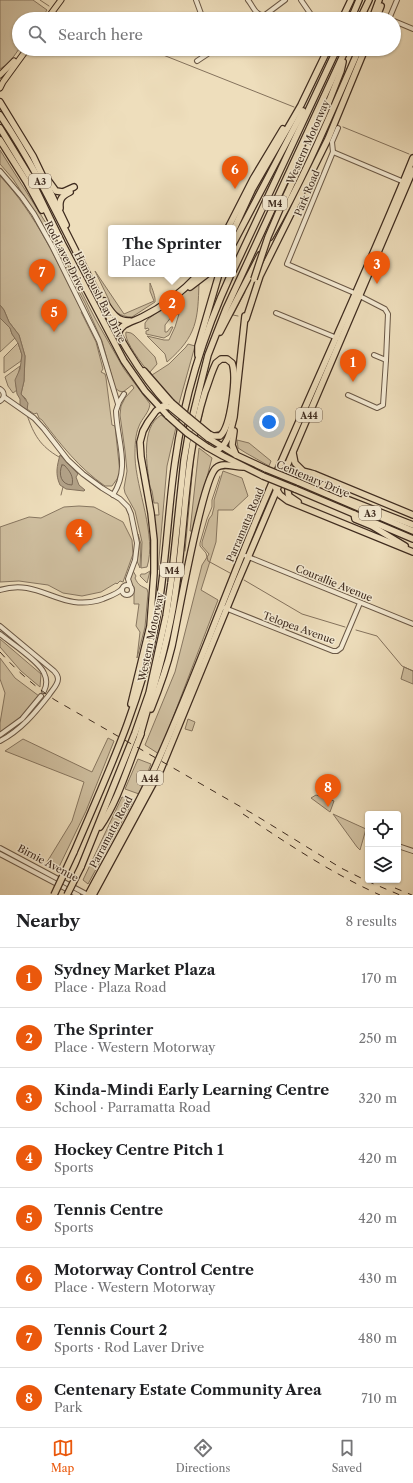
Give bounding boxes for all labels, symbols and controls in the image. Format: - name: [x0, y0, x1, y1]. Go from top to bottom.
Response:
- search box: [12, 12, 401, 56]
- icon: search: [26, 23, 48, 45]
- text: Search here: [58, 25, 143, 44]
- street label: Western Motorway: [283, 98, 333, 187]
- pin: 6: [222, 156, 248, 189]
- street label: Park Road: [291, 168, 323, 218]
- road number: A3: [29, 174, 51, 188]
- road number: M4: [263, 196, 287, 210]
- street label: Rod Laver Drive: [42, 219, 88, 294]
- popup: [108, 225, 236, 277]
- text: The Sprinter: [122, 234, 222, 253]
- street label: Homebush Bay Drive: [71, 249, 129, 345]
- pin: 3: [364, 251, 390, 284]
- text: Place: [122, 253, 156, 269]
- pin: 7: [29, 259, 55, 292]
- pin: 2: [159, 290, 185, 323]
- pin: 5: [41, 299, 67, 332]
- pin: 1: [340, 349, 366, 382]
- road number: A44: [296, 408, 322, 422]
- your location: [259, 412, 279, 432]
- street label: Centenary Drive: [274, 458, 352, 500]
- street label: Parramatta Road: [223, 486, 267, 564]
- road number: A3: [359, 506, 381, 520]
- pin: 4: [66, 519, 92, 552]
- street label: Courallie Avenue: [294, 562, 375, 605]
- road number: M4: [160, 563, 184, 577]
- street label: Western Motorway: [135, 591, 167, 684]
- street label: Telopea Avenue: [261, 609, 337, 647]
- road number: A44: [137, 771, 163, 785]
- pin: 8: [315, 774, 341, 807]
- street label: Parramatta Road: [87, 794, 135, 870]
- map controls: [365, 811, 401, 883]
- button: locate: [365, 811, 401, 847]
- street label: Birnie Avenue: [15, 842, 81, 885]
- button: layers: [365, 847, 401, 883]
- text: Nearby: [16, 911, 80, 931]
- text: 8 results: [345, 913, 397, 929]
- text: Sydney Market Plaza: [54, 960, 215, 979]
- text: 1: [26, 970, 32, 986]
- text: 170 m: [361, 970, 397, 986]
- text: Place · Plaza Road: [54, 979, 166, 995]
- text: The Sprinter: [54, 1020, 153, 1039]
- text: 2: [25, 1030, 33, 1046]
- text: 250 m: [359, 1030, 397, 1046]
- text: Place · Western Motorway: [54, 1039, 215, 1055]
- text: Kinda-Mindi Early Learning Centre: [54, 1080, 329, 1099]
- text: 3: [25, 1090, 33, 1106]
- text: 320 m: [359, 1090, 397, 1106]
- text: School · Parramatta Road: [54, 1099, 211, 1115]
- text: Hockey Centre Pitch 1: [54, 1140, 224, 1159]
- text: 4: [25, 1150, 33, 1166]
- text: 420 m: [358, 1150, 397, 1166]
- text: Sports: [54, 1159, 93, 1175]
- text: Tennis Centre: [54, 1200, 163, 1219]
- text: 5: [25, 1210, 33, 1226]
- text: 420 m: [358, 1210, 397, 1226]
- text: Sports: [54, 1219, 93, 1235]
- text: Motorway Control Centre: [54, 1260, 254, 1279]
- text: 6: [25, 1270, 33, 1286]
- text: 430 m: [359, 1270, 397, 1286]
- text: Place · Western Motorway: [54, 1279, 215, 1295]
- text: Tennis Court 2: [54, 1320, 167, 1339]
- text: 7: [26, 1330, 32, 1346]
- text: 480 m: [358, 1330, 397, 1346]
- text: Sports · Rod Laver Drive: [54, 1339, 204, 1355]
- text: Centenary Estate Community Area: [54, 1380, 322, 1399]
- text: 8: [25, 1390, 33, 1406]
- text: 710 m: [361, 1390, 397, 1406]
- text: Park: [54, 1399, 82, 1415]
- tab: Map: [51, 1437, 74, 1475]
- tab: Directions: [176, 1437, 230, 1475]
- tab: Saved: [332, 1437, 362, 1475]

